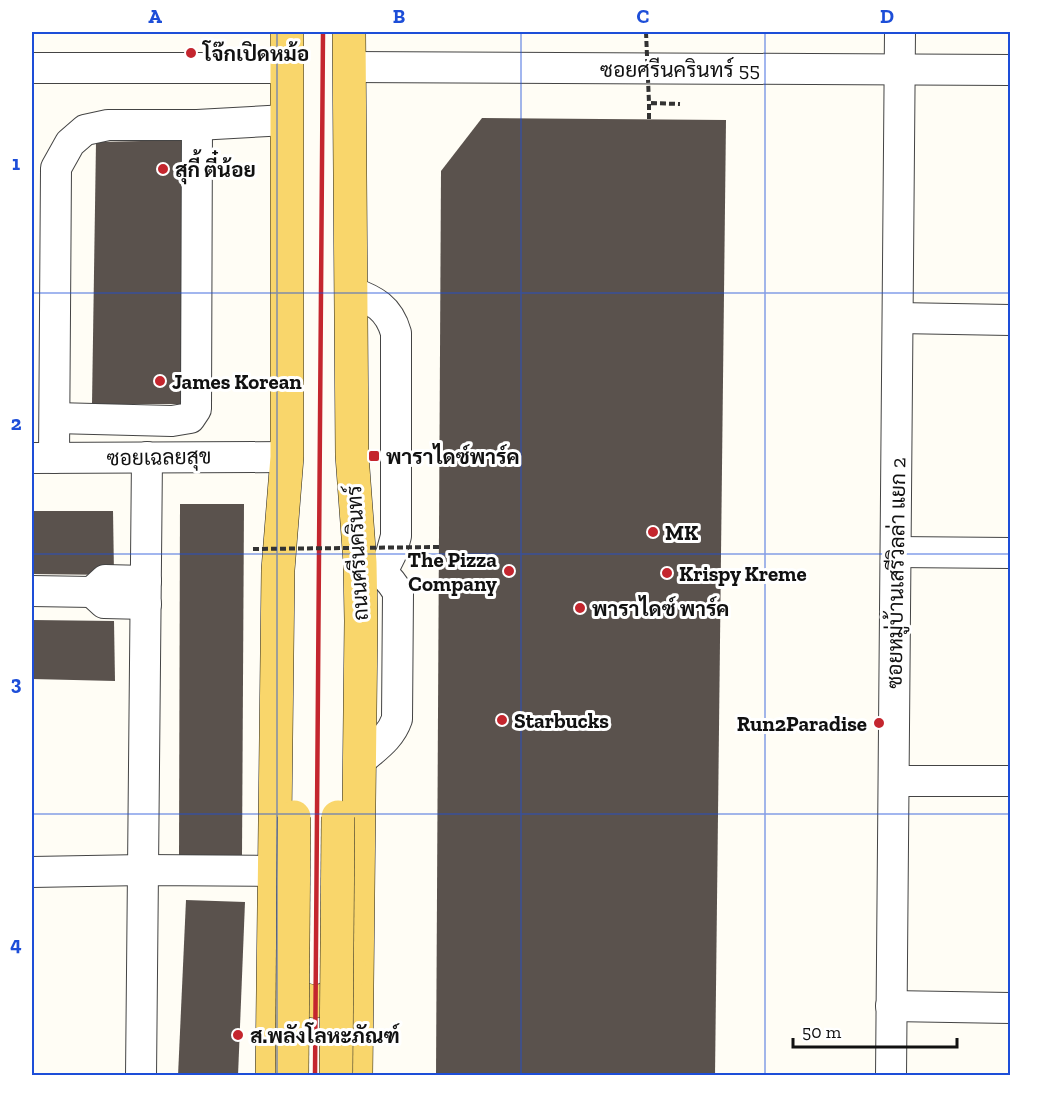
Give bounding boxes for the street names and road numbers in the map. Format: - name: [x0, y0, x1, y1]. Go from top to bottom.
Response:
- street label: ซอยศรีนครินทร์ 55: [600, 56, 760, 82]
- street label: ซอยเฉลยสุข: [106, 444, 212, 472]
- street label: ซอยหมู่บ้านเสรีวิลล่า แยก 2: [881, 457, 914, 689]
- street label: ถนนศรีนครินทร์: [340, 485, 373, 621]

